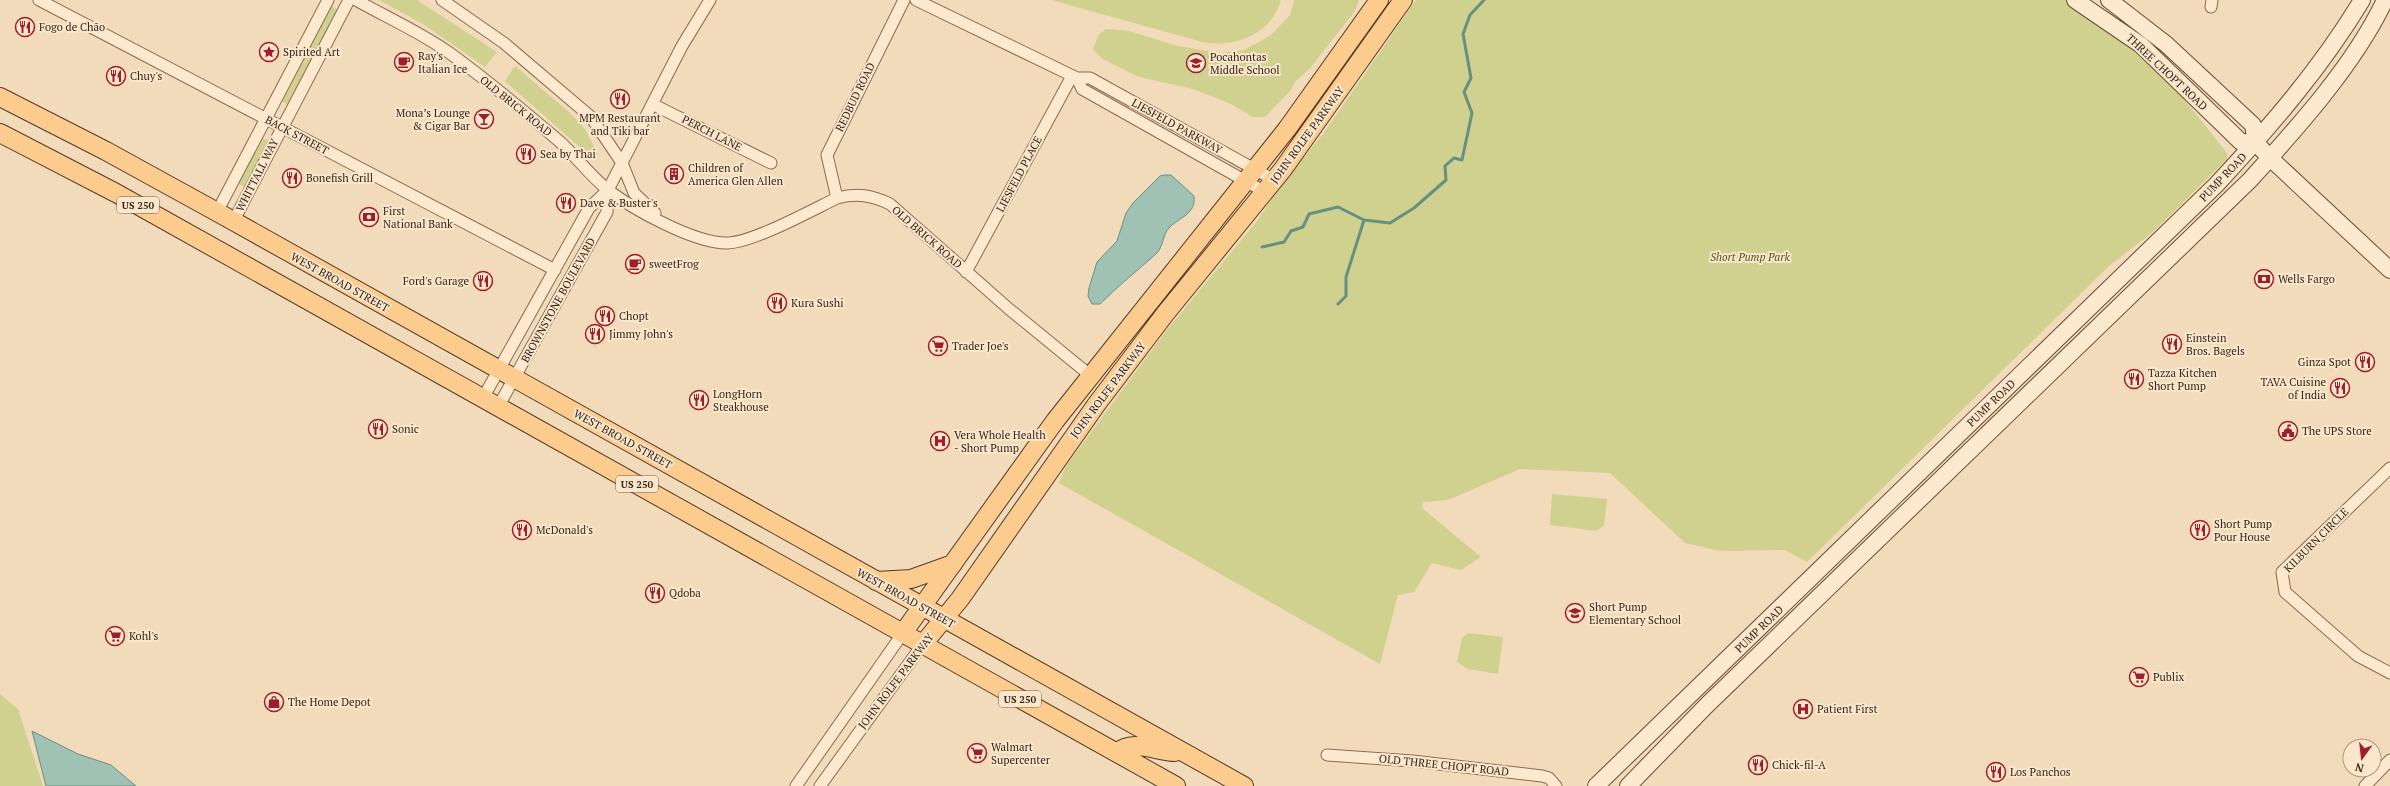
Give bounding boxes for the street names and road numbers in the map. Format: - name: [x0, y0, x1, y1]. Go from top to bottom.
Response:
- street label: THREE CHOPT ROAD: [2123, 31, 2211, 113]
- street label: REDBUD ROAD: [832, 60, 878, 134]
- street label: OLD BRICK ROAD: [477, 73, 555, 139]
- street label: JOHN ROLFE PARKWAY: [1267, 83, 1348, 186]
- street label: LIESFELD PARKWAY: [1129, 95, 1225, 157]
- street label: BACK STREET: [263, 112, 331, 158]
- street label: PERCH LANE: [680, 112, 744, 154]
- street label: LIESFELD PLACE: [993, 134, 1045, 214]
- street label: WHITTALL WAY: [233, 135, 282, 214]
- street label: PUMP ROAD: [2196, 150, 2250, 204]
- road number: US 250: [117, 197, 159, 213]
- street label: OLD BRICK ROAD: [889, 203, 965, 272]
- street label: BROWNSTONE BOULEVARD: [518, 235, 598, 365]
- street label: WEST BROAD STREET: [288, 249, 392, 315]
- street label: JOHN ROLFE PARKWAY: [1067, 338, 1149, 441]
- street label: PUMP ROAD: [1964, 376, 2018, 430]
- street label: WEST BROAD STREET: [571, 406, 675, 472]
- road number: US 250: [616, 476, 658, 492]
- street label: KILBURN CIRCLE: [2281, 505, 2351, 575]
- street label: WEST BROAD STREET: [854, 565, 958, 631]
- street label: PUMP ROAD: [1732, 602, 1786, 656]
- street label: JOHN ROLFE PARKWAY: [855, 629, 937, 732]
- road number: US 250: [999, 691, 1041, 707]
- street label: OLD THREE CHOPT ROAD: [1378, 751, 1510, 779]

